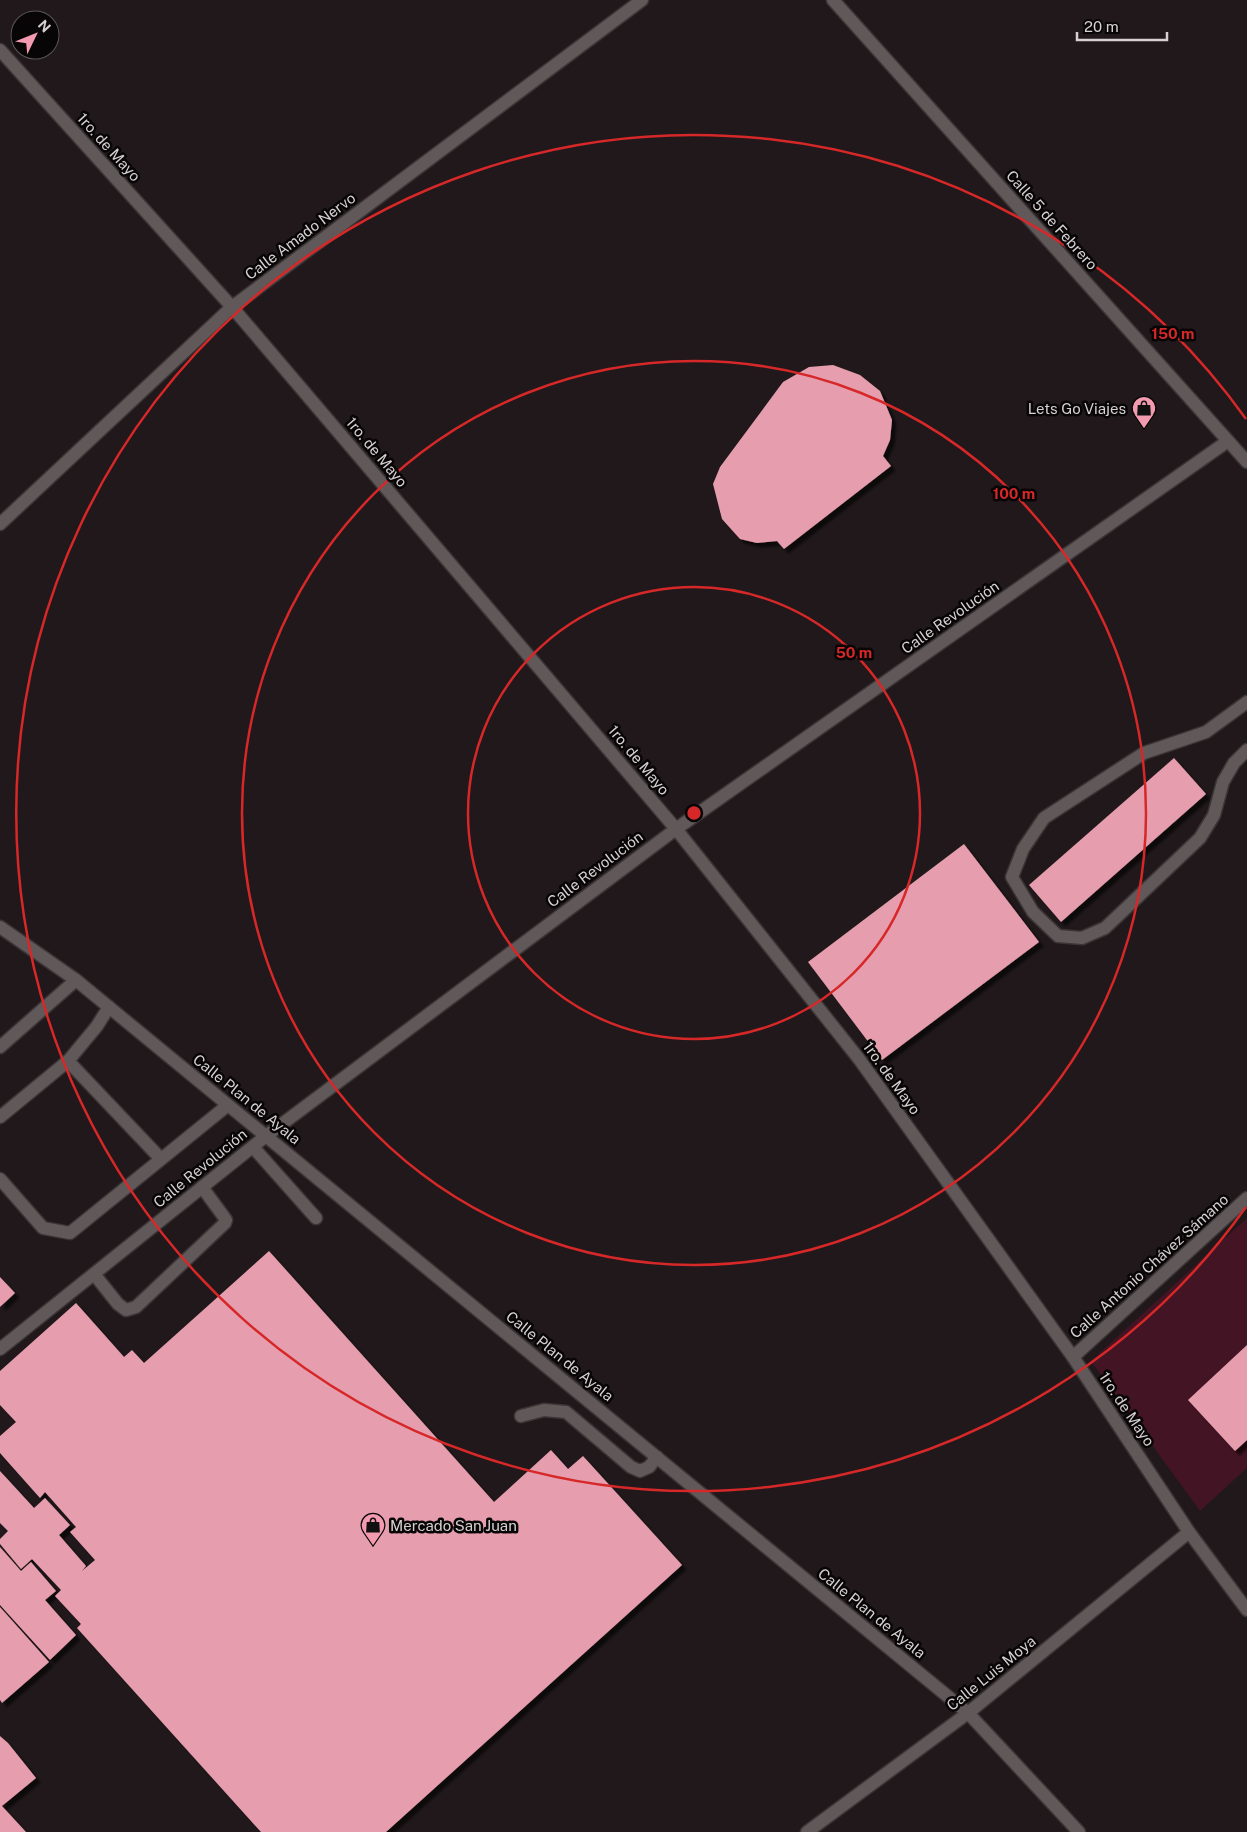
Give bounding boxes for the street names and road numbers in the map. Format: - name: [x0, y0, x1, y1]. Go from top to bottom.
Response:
- street label: 1ro. de Mayo: [74, 109, 144, 185]
- street label: Calle 5 de Febrero: [1003, 167, 1101, 273]
- street label: Calle Amado Nervo: [242, 189, 358, 283]
- street label: 1ro. de Mayo: [343, 414, 411, 490]
- street label: Calle Revolución: [898, 577, 1002, 657]
- street label: 1ro. de Mayo: [605, 722, 673, 798]
- street label: Calle Revolución: [544, 828, 646, 910]
- street label: 1ro. de Mayo: [860, 1038, 924, 1118]
- street label: Calle Plan de Ayala: [190, 1051, 304, 1147]
- street label: Calle Revolución: [150, 1125, 250, 1211]
- street label: Calle Antonio Chávez Sámano: [1066, 1190, 1232, 1342]
- street label: Calle Plan de Ayala: [503, 1308, 617, 1404]
- street label: 1ro. de Mayo: [1096, 1369, 1158, 1449]
- street label: Calle Plan de Ayala: [815, 1565, 929, 1661]
- street label: Calle Luis Moya: [943, 1632, 1039, 1714]

